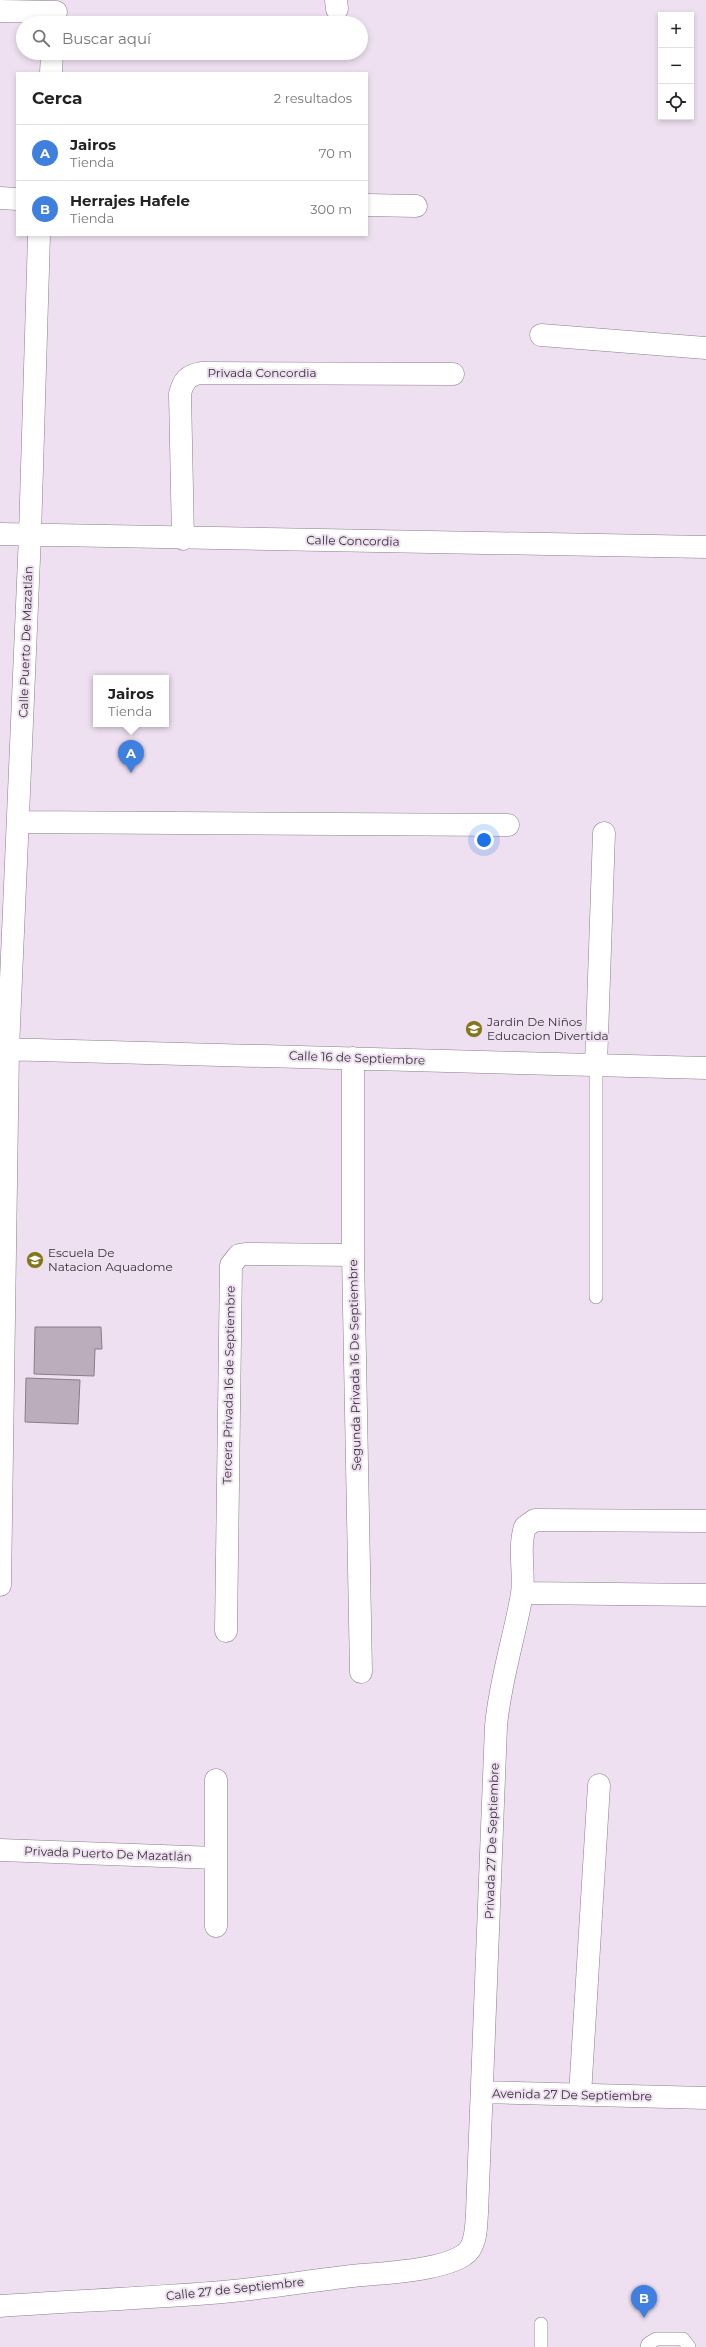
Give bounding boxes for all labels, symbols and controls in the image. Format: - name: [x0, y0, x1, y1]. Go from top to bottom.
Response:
- map controls: [658, 12, 694, 120]
- button: +: [658, 12, 694, 48]
- search box: [16, 16, 368, 60]
- icon: search: [30, 27, 52, 49]
- text: Buscar aquí: [62, 29, 151, 48]
- button: −: [658, 48, 694, 84]
- button: locate: [658, 84, 694, 120]
- text: Cerca: [32, 88, 82, 108]
- text: 2 resultados: [274, 90, 352, 106]
- text: Jairos: [70, 135, 116, 154]
- text: A: [40, 145, 50, 161]
- text: 70 m: [319, 145, 352, 161]
- text: Tienda: [70, 154, 114, 170]
- text: Herrajes Hafele: [70, 191, 190, 210]
- text: B: [40, 201, 50, 217]
- text: 300 m: [310, 201, 352, 217]
- text: Tienda: [70, 210, 114, 226]
- street label: Privada Concordia: [207, 365, 317, 380]
- street label: Calle Concordia: [306, 532, 400, 549]
- street label: Calle Puerto De Mazatlán: [15, 566, 36, 718]
- popup: [93, 675, 169, 727]
- text: Jairos: [108, 684, 154, 703]
- text: Tienda: [108, 703, 152, 719]
- pin: A: [118, 740, 144, 773]
- your location: [474, 830, 494, 850]
- place label: Jardin De Niños Educacion Divertida: [486, 1014, 609, 1043]
- school or university icon: Jardin De Niños Educacion Divertida: [464, 1019, 484, 1039]
- street label: Calle 16 de Septiembre: [289, 1048, 426, 1067]
- place label: Escuela De Natacion Aquadome: [48, 1245, 173, 1274]
- school or university icon: Escuela De Natacion Aquadome: [25, 1250, 45, 1270]
- street label: Segunda Privada 16 De Septiembre: [345, 1259, 364, 1471]
- street label: Tercera Privada 16 de Septiembre: [219, 1285, 238, 1485]
- street label: Privada 27 De Septiembre: [481, 1763, 502, 1919]
- street label: Privada Puerto De Mazatlán: [24, 1843, 192, 1864]
- street label: Avenida 27 De Septiembre: [492, 2086, 652, 2103]
- street label: Calle 27 de Septiembre: [165, 2274, 305, 2303]
- pin: B: [631, 2285, 657, 2318]

